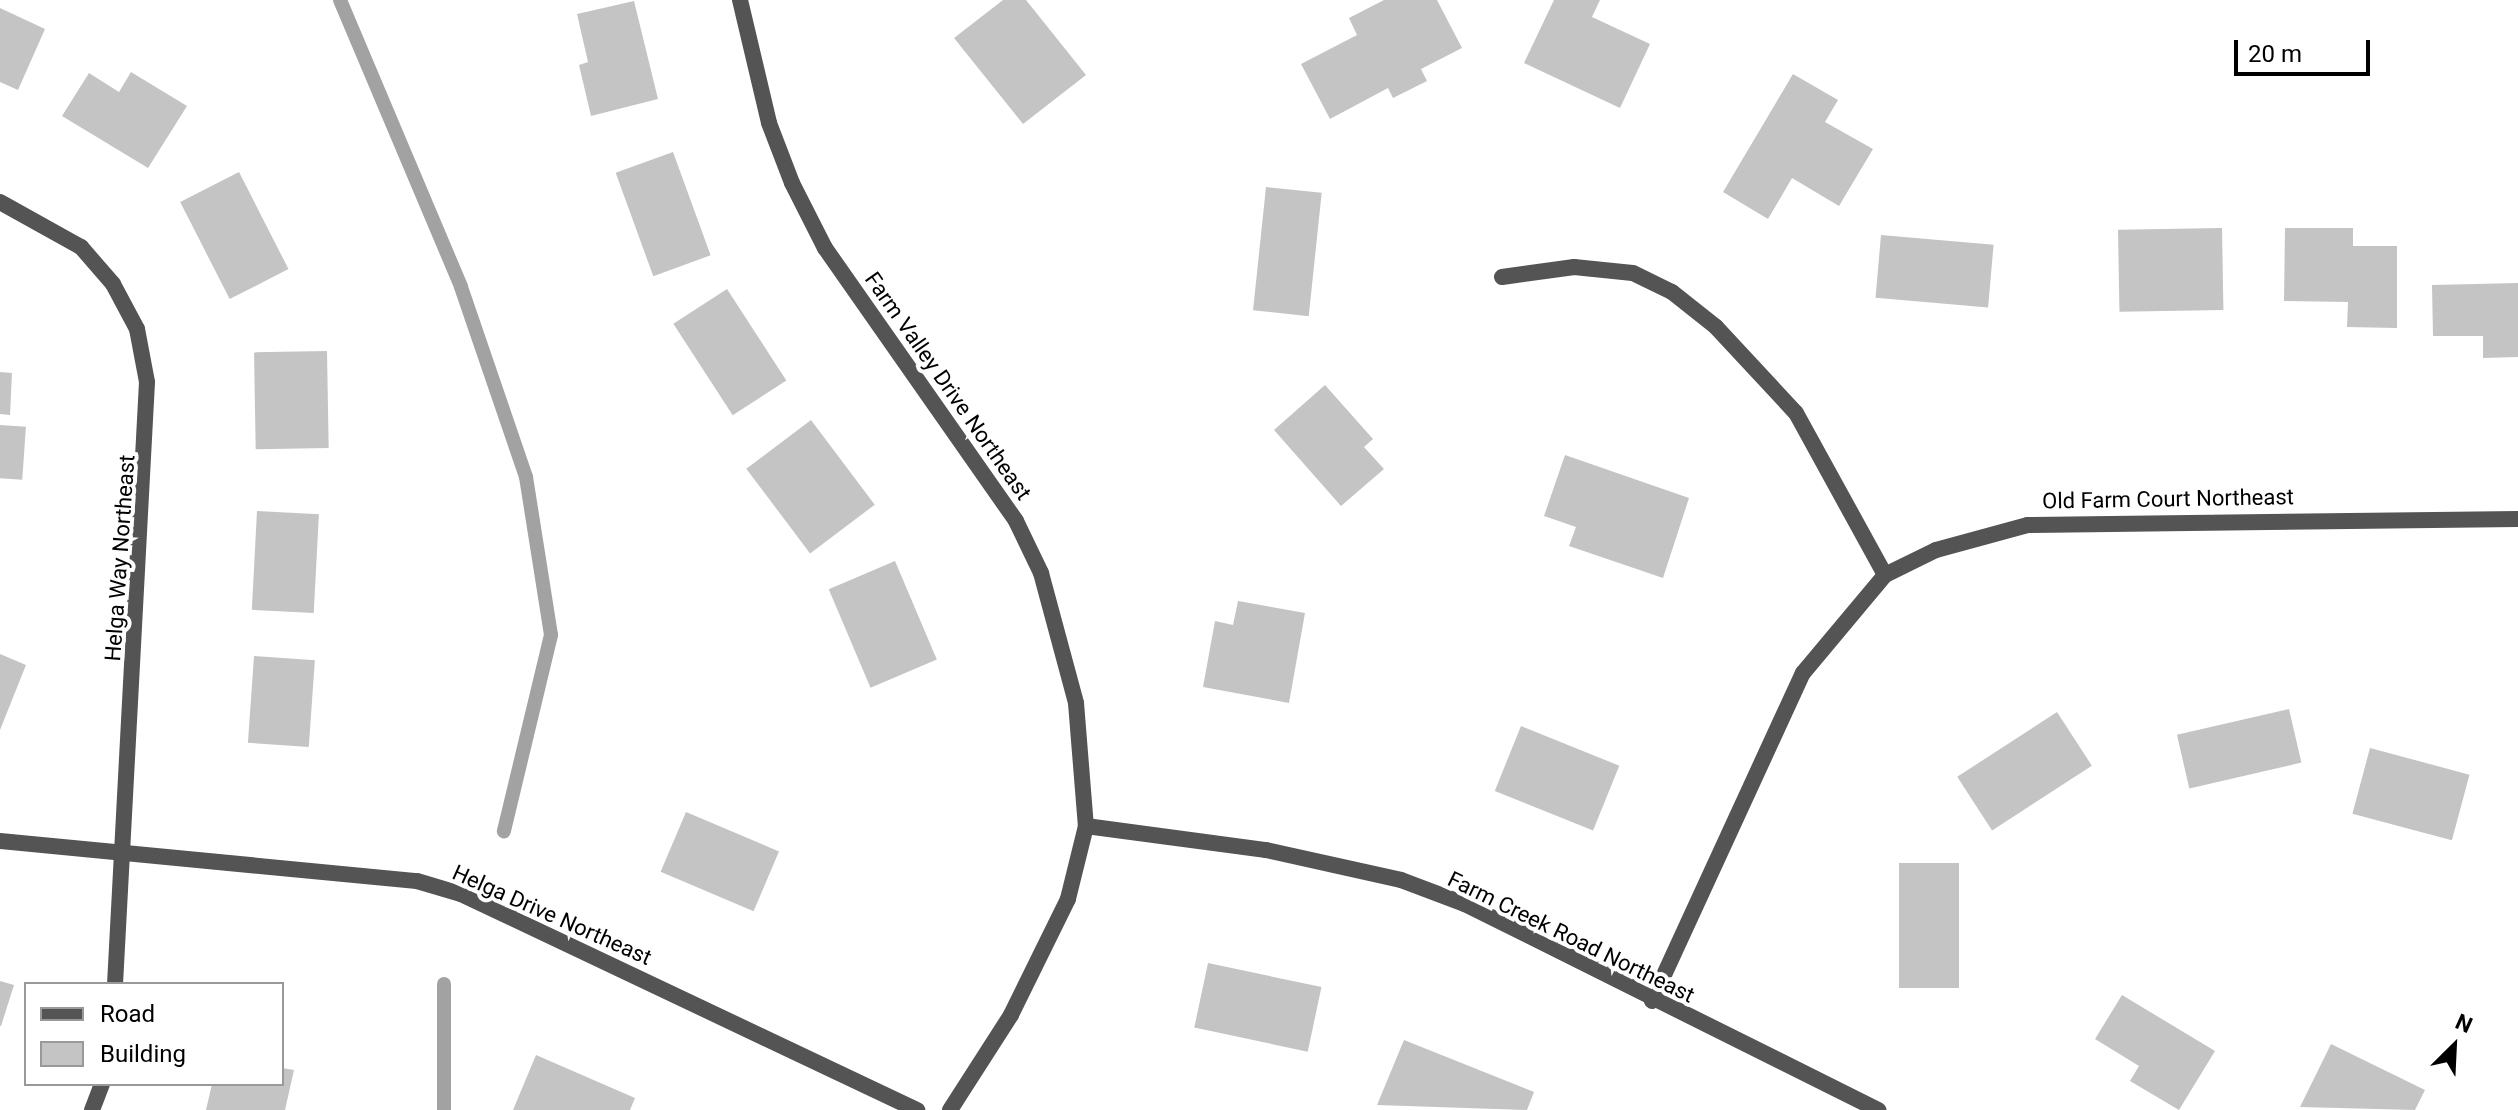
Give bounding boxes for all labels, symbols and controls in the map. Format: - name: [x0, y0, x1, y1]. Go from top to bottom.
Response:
- scale bar: [2238, 24, 2374, 74]
- text: 20 m: [2248, 40, 2302, 68]
- street label: Farm Valley Drive Northeast: [859, 267, 1037, 505]
- street label: Helga Way Northeast: [100, 454, 140, 662]
- street label: Old Farm Court Northeast: [2042, 484, 2294, 514]
- street label: Helga Drive Northeast: [448, 859, 656, 971]
- street label: Farm Creek Road Northeast: [1443, 866, 1699, 1008]
- legend: [24, 982, 284, 1086]
- text: Road: [100, 1000, 155, 1028]
- north arrow: [2414, 1006, 2494, 1086]
- text: N: [2452, 1009, 2476, 1038]
- text: Building: [100, 1040, 186, 1068]

